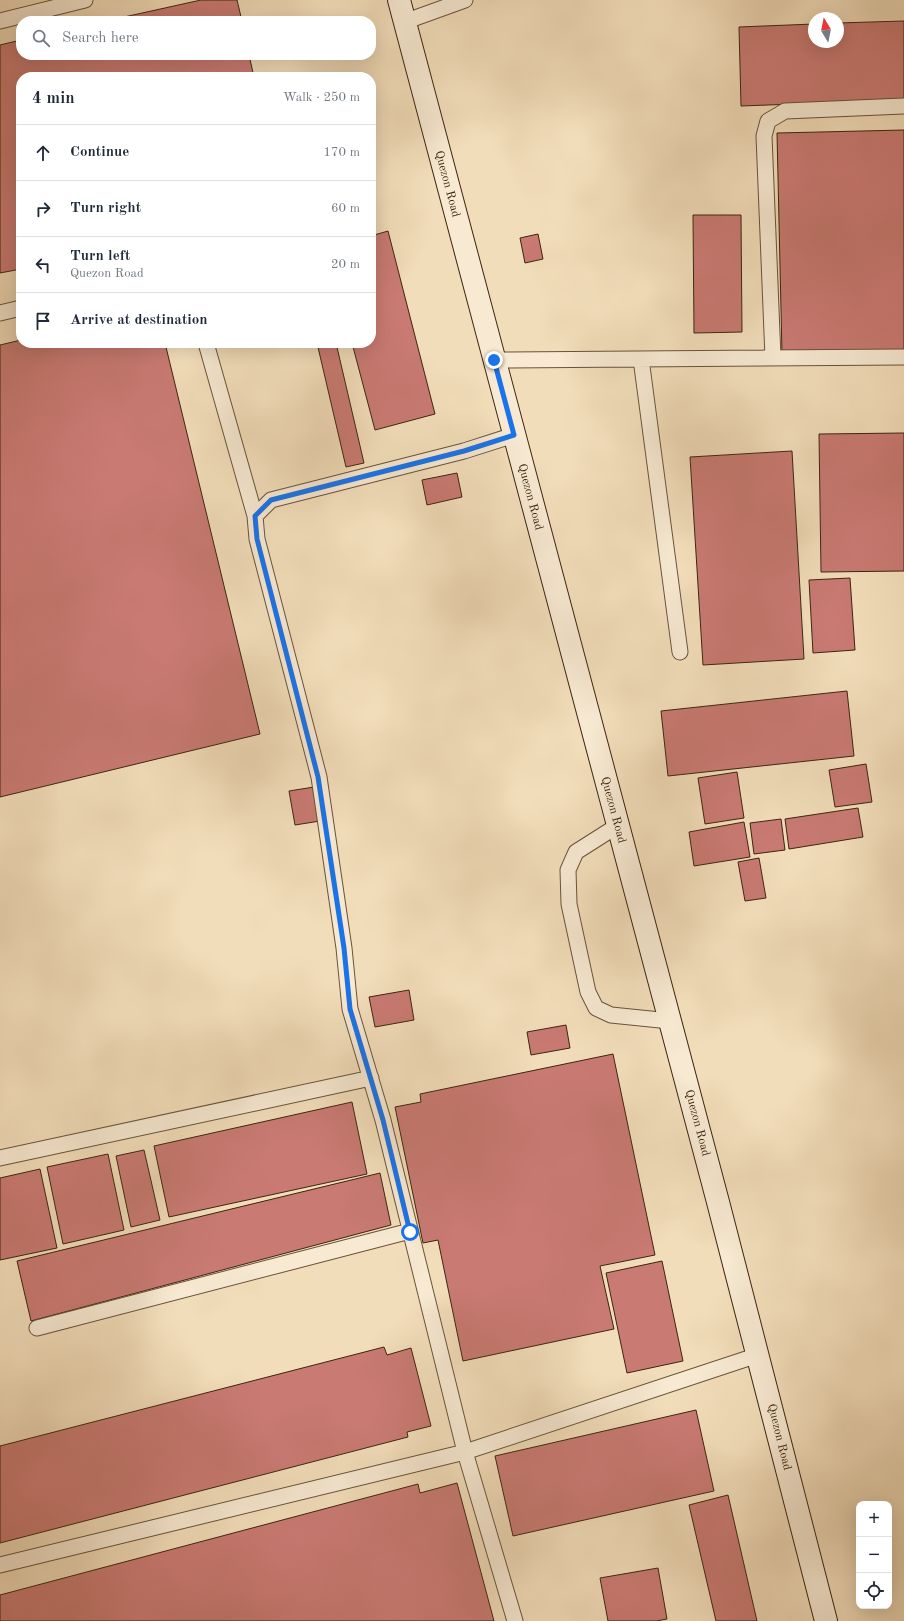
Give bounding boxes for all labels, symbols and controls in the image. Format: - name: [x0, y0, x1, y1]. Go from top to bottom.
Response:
- north arrow: [808, 12, 844, 48]
- search box: [16, 16, 376, 60]
- icon: search: [30, 27, 52, 49]
- text: Search here: [62, 31, 139, 46]
- text: 4 min: [32, 90, 75, 107]
- text: Walk · 250 m: [283, 91, 360, 104]
- icon: ahead: [32, 142, 54, 164]
- text: Continue: [70, 145, 129, 160]
- text: 170 m: [323, 146, 360, 159]
- street label: Quezon Road: [432, 150, 462, 218]
- icon: right: [32, 198, 54, 220]
- text: Turn right: [70, 201, 141, 216]
- text: 60 m: [331, 202, 360, 215]
- text: Turn left: [70, 249, 130, 264]
- icon: left: [32, 254, 54, 276]
- text: 20 m: [331, 258, 360, 271]
- text: Quezon Road: [70, 267, 144, 280]
- icon: arrive: [32, 310, 54, 332]
- text: Arrive at destination: [70, 313, 208, 328]
- route end: [485, 351, 503, 369]
- street label: Quezon Road: [515, 463, 545, 531]
- street label: Quezon Road: [598, 776, 628, 844]
- street label: Quezon Road: [682, 1089, 712, 1157]
- route start: [401, 1223, 419, 1241]
- street label: Quezon Road: [765, 1402, 793, 1472]
- map controls: [856, 1501, 892, 1609]
- button: +: [856, 1501, 892, 1537]
- button: −: [856, 1537, 892, 1573]
- button: locate: [856, 1573, 892, 1609]

